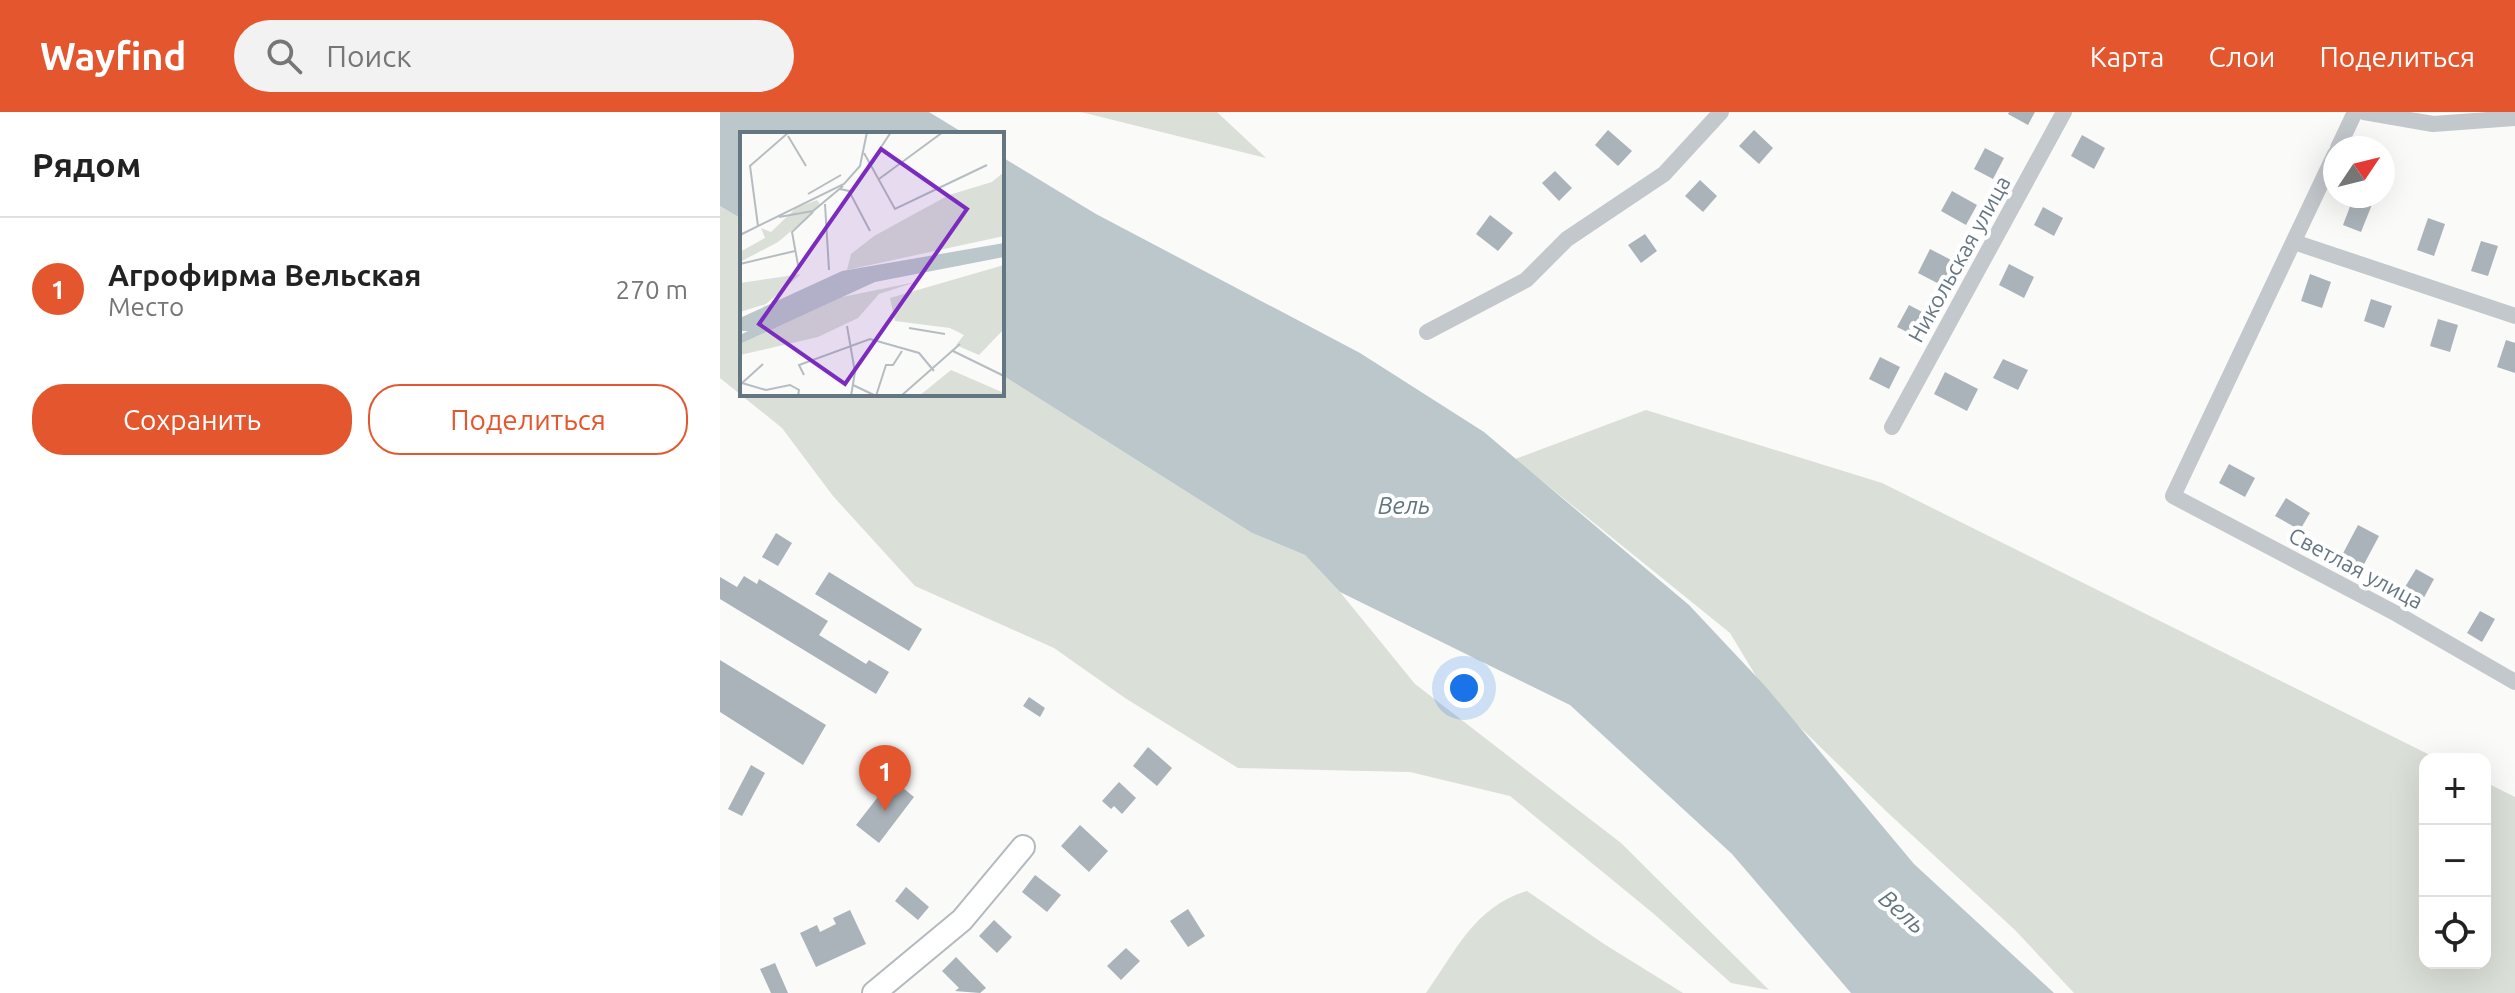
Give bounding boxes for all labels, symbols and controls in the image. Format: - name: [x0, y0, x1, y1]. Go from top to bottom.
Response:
- search box: [234, 20, 794, 92]
- icon: search: [262, 34, 306, 78]
- text: Wayfind: [40, 35, 186, 77]
- text: Поиск: [326, 39, 412, 73]
- text: Карта: [2090, 41, 2164, 72]
- text: Слои: [2208, 41, 2275, 72]
- text: Поделиться: [2319, 41, 2475, 72]
- inset map: [740, 132, 1004, 396]
- north arrow: [2323, 136, 2395, 208]
- text: Рядом: [32, 145, 141, 183]
- street label: Никольская улица: [1902, 171, 2015, 346]
- text: Агрофирма Вельская: [108, 258, 422, 292]
- text: 1: [51, 275, 65, 304]
- text: 270 m: [616, 275, 688, 304]
- text: Место: [108, 292, 184, 321]
- button: Сохранить: [32, 384, 352, 455]
- button: Поделиться: [368, 384, 688, 455]
- water label: Вель: [1378, 492, 1430, 519]
- street label: Светлая улица: [2285, 522, 2428, 613]
- your location: [1444, 668, 1484, 708]
- pin: 1: [859, 745, 911, 811]
- map controls: [2419, 753, 2491, 969]
- button: +: [2419, 753, 2491, 825]
- button: −: [2419, 825, 2491, 897]
- water label: Вель: [1874, 884, 1931, 939]
- button: locate: [2419, 897, 2491, 969]

